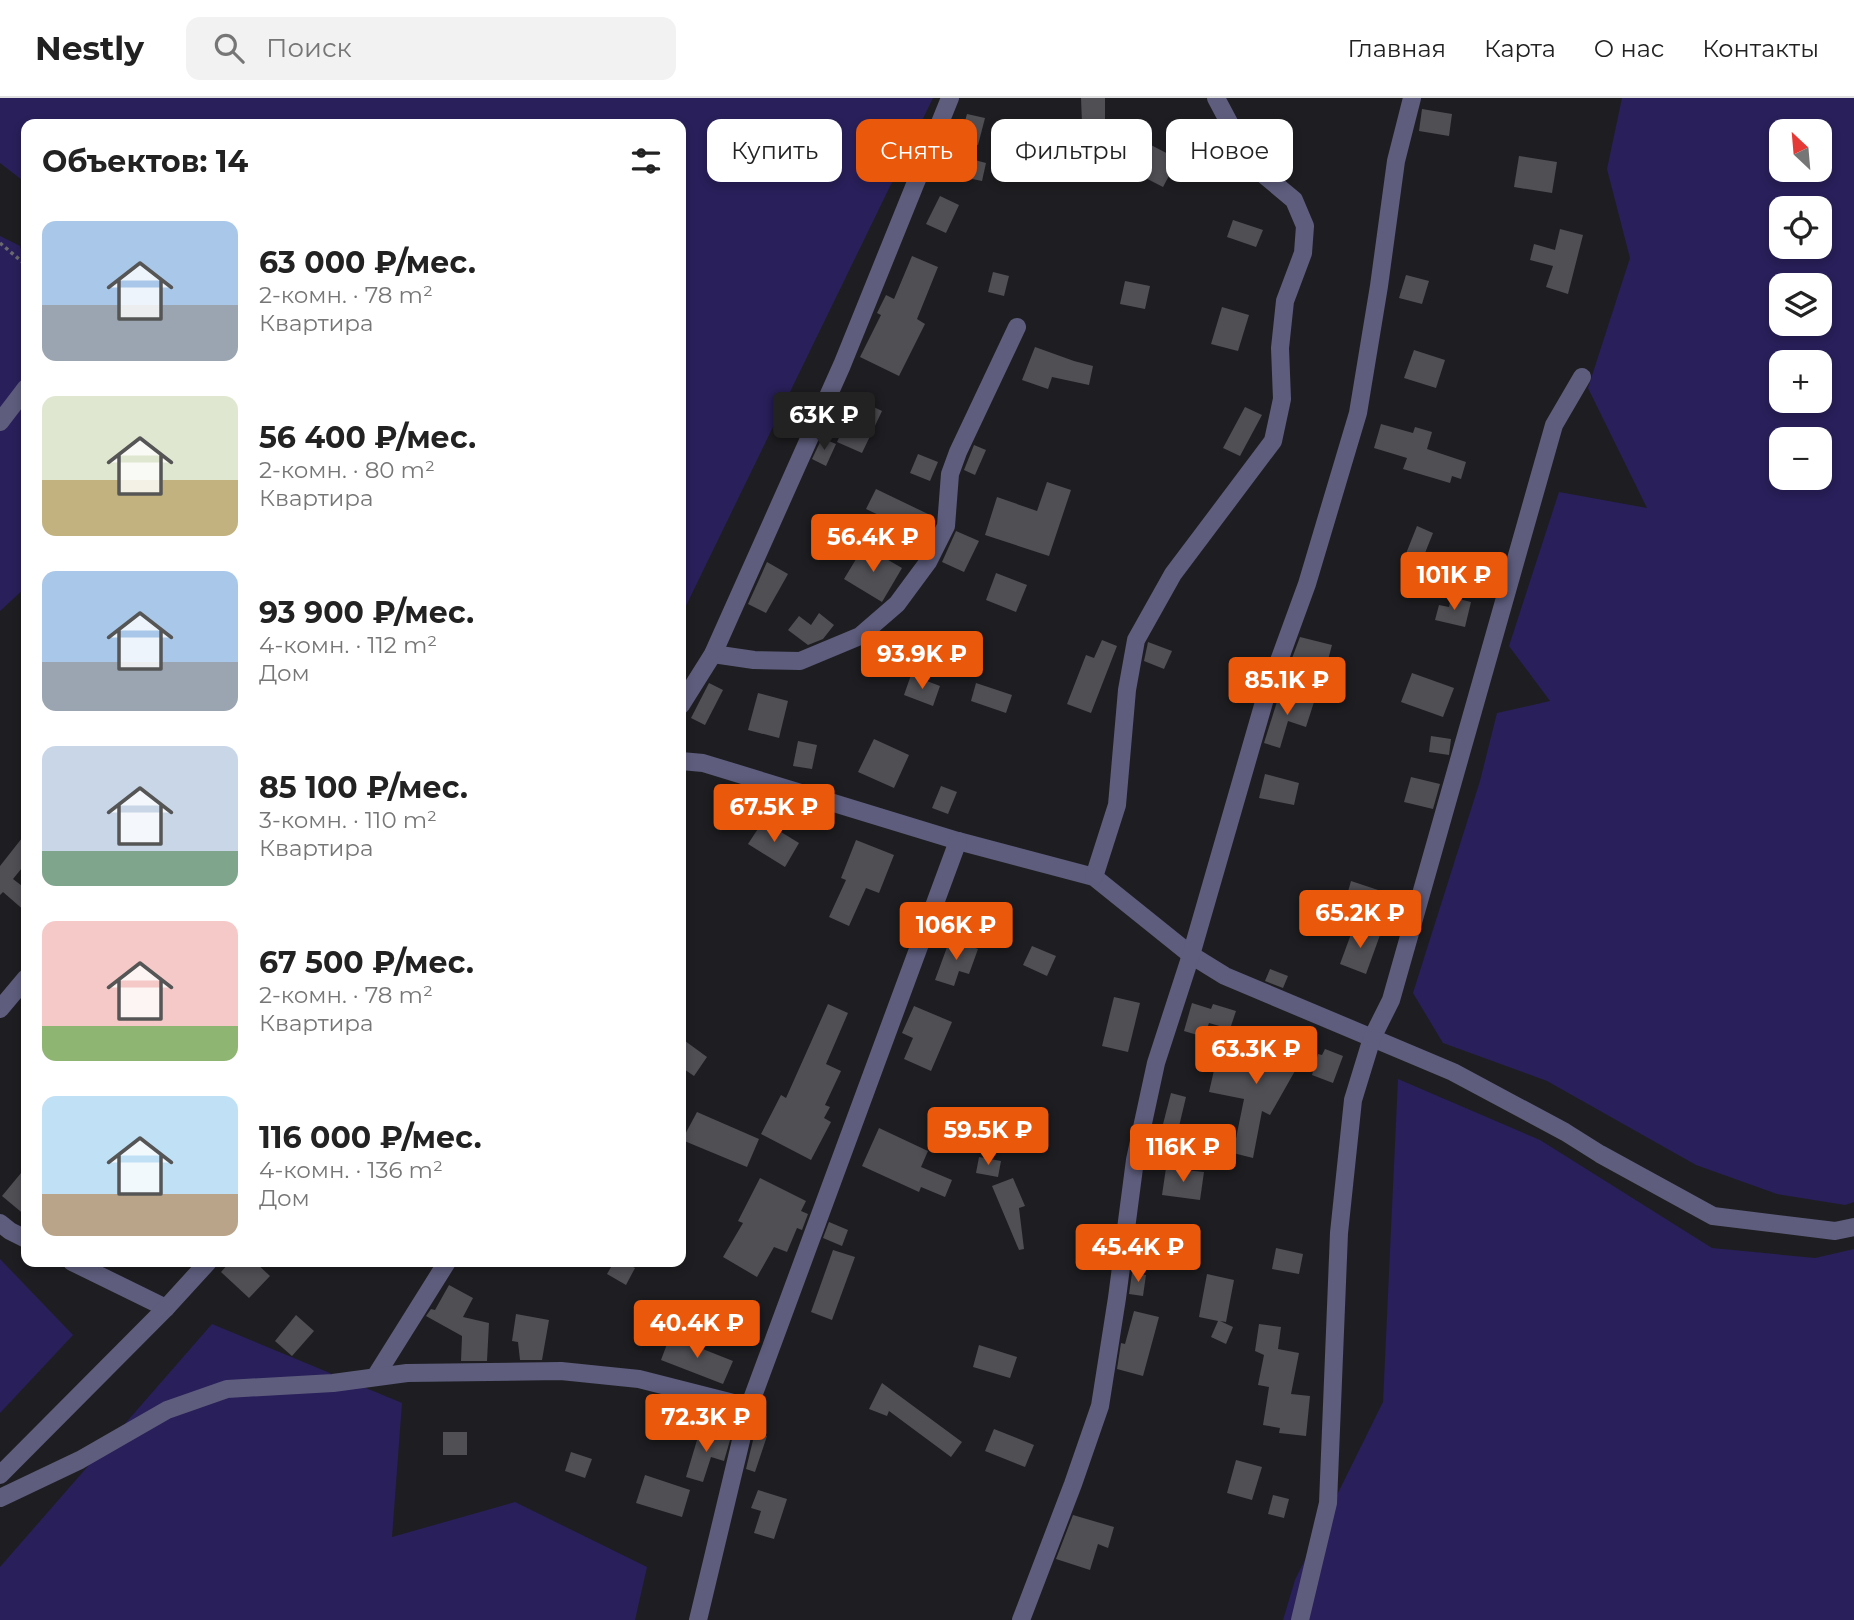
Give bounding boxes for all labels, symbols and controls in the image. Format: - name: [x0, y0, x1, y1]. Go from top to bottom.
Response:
- search box: [186, 17, 676, 80]
- text: Nestly: [35, 28, 144, 68]
- icon: search: [210, 29, 248, 67]
- text: Поиск: [266, 32, 352, 64]
- text: Главная: [1348, 34, 1446, 63]
- text: Карта: [1484, 34, 1556, 63]
- text: О нас: [1594, 34, 1664, 63]
- text: Контакты: [1702, 34, 1819, 63]
- chip: Купить: [707, 119, 842, 182]
- chip: Снять: [856, 119, 977, 182]
- chip: Фильтры: [991, 119, 1152, 182]
- chip: Новое: [1166, 119, 1293, 182]
- north arrow: [1769, 119, 1832, 182]
- map controls: [1769, 119, 1832, 490]
- icon: filters: [627, 142, 665, 180]
- text: Объектов: 14: [42, 143, 248, 180]
- button: locate: [1769, 196, 1832, 259]
- text: 63 000 ₽/мес.: [259, 244, 476, 281]
- icon: home: [98, 249, 182, 333]
- button: layers: [1769, 273, 1832, 336]
- text: 2-комн. · 78 m²: [259, 281, 433, 309]
- text: Квартира: [259, 309, 373, 337]
- button: +: [1769, 350, 1832, 413]
- pin: 63K ₽: [775, 392, 873, 452]
- text: 63K ₽: [789, 401, 859, 429]
- text: 56 400 ₽/мес.: [259, 419, 476, 456]
- icon: home: [98, 424, 182, 508]
- button: −: [1769, 427, 1832, 490]
- text: 2-комн. · 80 m²: [259, 456, 435, 484]
- text: Квартира: [259, 484, 373, 512]
- pin: 56.4K ₽: [808, 514, 938, 574]
- text: 56.4K ₽: [827, 523, 919, 551]
- pin: 101K ₽: [1397, 552, 1511, 612]
- text: 101K ₽: [1417, 561, 1491, 589]
- text: 93 900 ₽/мес.: [259, 594, 474, 631]
- icon: home: [98, 599, 182, 683]
- text: 4-комн. · 112 m²: [259, 631, 437, 659]
- pin: 93.9K ₽: [857, 632, 987, 691]
- text: 93.9K ₽: [877, 640, 967, 668]
- pin: 85.1K ₽: [1222, 658, 1352, 717]
- text: Дом: [259, 659, 310, 687]
- text: 85.1K ₽: [1245, 666, 1329, 694]
- text: 85 100 ₽/мес.: [259, 769, 468, 806]
- icon: home: [98, 774, 182, 858]
- pin: 67.5K ₽: [709, 784, 839, 844]
- text: 67.5K ₽: [730, 793, 818, 821]
- text: 3-комн. · 110 m²: [259, 806, 437, 834]
- text: Квартира: [259, 834, 373, 862]
- pin: 65.2K ₽: [1295, 890, 1425, 950]
- text: 65.2K ₽: [1315, 899, 1405, 927]
- pin: 106K ₽: [899, 902, 1013, 962]
- text: 106K ₽: [916, 911, 996, 939]
- text: 67 500 ₽/мес.: [259, 944, 474, 981]
- icon: home: [98, 949, 182, 1033]
- text: 2-комн. · 78 m²: [259, 981, 433, 1009]
- text: Квартира: [259, 1009, 373, 1037]
- pin: 63.3K ₽: [1191, 1026, 1321, 1086]
- text: 63.3K ₽: [1211, 1035, 1301, 1063]
- pin: 59.5K ₽: [923, 1108, 1053, 1167]
- text: 59.5K ₽: [943, 1116, 1033, 1144]
- text: 116 000 ₽/мес.: [259, 1119, 482, 1156]
- icon: home: [98, 1124, 182, 1208]
- pin: 116K ₽: [1126, 1124, 1240, 1184]
- text: 116K ₽: [1146, 1133, 1220, 1161]
- text: 4-комн. · 136 m²: [259, 1156, 443, 1184]
- text: Дом: [259, 1184, 310, 1212]
- pin: 45.4K ₽: [1073, 1224, 1203, 1284]
- text: 45.4K ₽: [1092, 1233, 1184, 1261]
- pin: 40.4K ₽: [632, 1300, 762, 1360]
- text: 40.4K ₽: [650, 1309, 744, 1337]
- pin: 72.3K ₽: [641, 1394, 771, 1454]
- text: 72.3K ₽: [661, 1403, 751, 1431]

